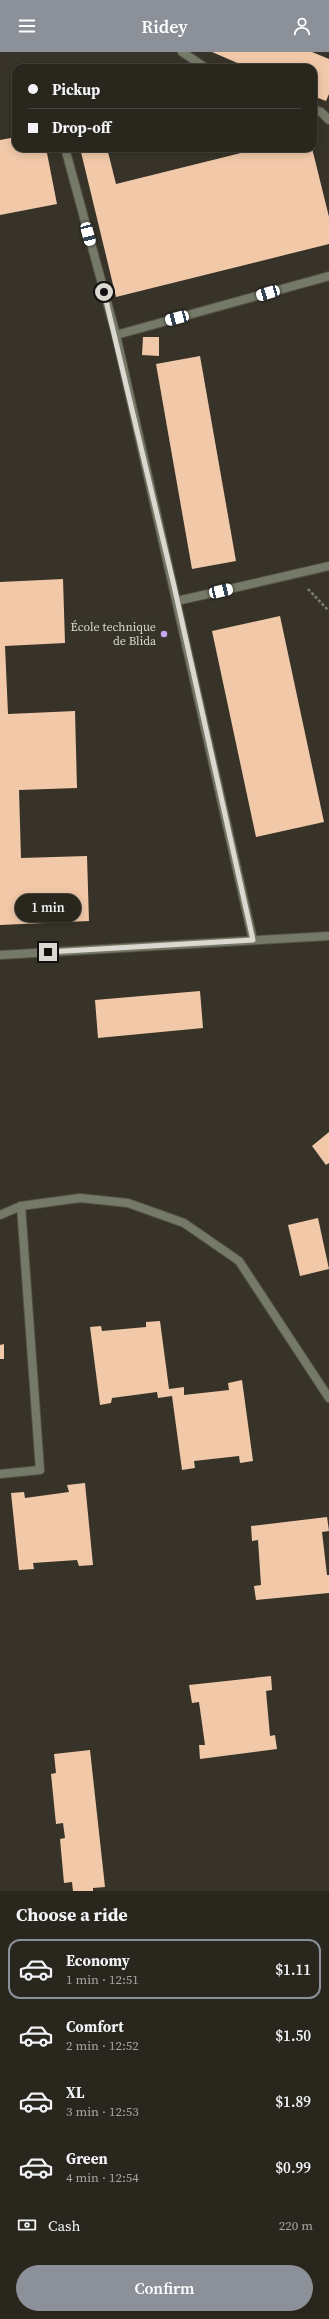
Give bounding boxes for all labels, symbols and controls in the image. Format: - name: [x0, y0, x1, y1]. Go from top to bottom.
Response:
- text: Ridey: [141, 14, 188, 39]
- icon: menu: [16, 15, 38, 37]
- icon: person: [291, 15, 313, 37]
- text: Pickup: [52, 79, 100, 100]
- text: Drop-off: [52, 117, 111, 138]
- car: [79, 221, 97, 247]
- route start: [95, 283, 113, 301]
- car: [255, 284, 281, 302]
- car: [164, 309, 190, 327]
- car: [208, 582, 234, 600]
- place label: École technique de Blida: [70, 619, 157, 649]
- marker: École technique de Blida: [159, 629, 169, 639]
- callout: 1 min: [15, 894, 81, 922]
- text: 1 min: [31, 899, 65, 916]
- route end: [39, 943, 57, 961]
- text: Choose a ride: [16, 1902, 128, 1927]
- text: Economy: [66, 1950, 130, 1971]
- icon: car: [18, 1951, 54, 1987]
- text: $1.11: [275, 1959, 311, 1980]
- text: 1 min · 12:51: [66, 1971, 139, 1988]
- text: Comfort: [66, 2016, 124, 2037]
- icon: car: [18, 2017, 54, 2053]
- text: $1.50: [275, 2025, 311, 2046]
- text: 2 min · 12:52: [66, 2037, 139, 2054]
- text: XL: [66, 2082, 85, 2103]
- icon: car: [18, 2083, 54, 2119]
- text: $1.89: [275, 2091, 311, 2112]
- text: 3 min · 12:53: [66, 2103, 139, 2120]
- text: Green: [66, 2148, 108, 2169]
- icon: car: [18, 2149, 54, 2185]
- text: $0.99: [275, 2157, 311, 2178]
- text: 4 min · 12:54: [66, 2169, 139, 2186]
- icon: cash: [16, 2214, 38, 2236]
- text: Cash: [48, 2215, 80, 2236]
- text: 220 m: [279, 2217, 313, 2234]
- button: Confirm: [16, 2265, 313, 2311]

